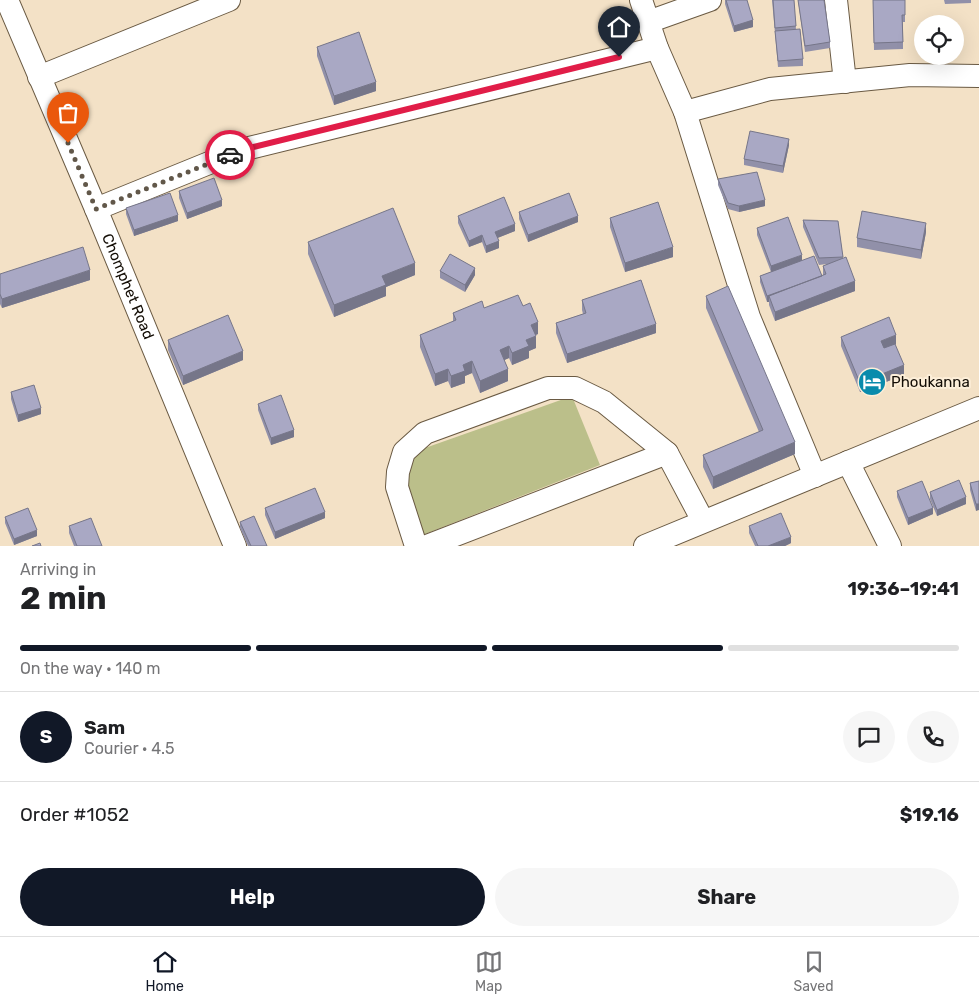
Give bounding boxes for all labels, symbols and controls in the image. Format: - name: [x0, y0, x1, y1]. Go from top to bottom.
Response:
- pin: [598, 6, 640, 57]
- icon: home: [605, 13, 633, 41]
- map controls: [914, 15, 964, 65]
- button: locate: [914, 15, 964, 65]
- pin: [47, 92, 89, 143]
- icon: bag: [54, 99, 82, 127]
- courier: [205, 130, 255, 180]
- icon: car: [216, 141, 244, 169]
- street label: Chomphet Road: [98, 231, 158, 342]
- hotel icon: Phoukanna: [857, 367, 887, 397]
- place label: Phoukanna: [891, 373, 970, 391]
- text: Arriving in: [20, 560, 96, 579]
- text: 19:36–19:41: [848, 577, 959, 600]
- text: 2 min: [20, 579, 107, 617]
- text: On the way · 140 m: [20, 659, 160, 678]
- button: chat: [843, 711, 895, 763]
- button: phone: [907, 711, 959, 763]
- text: Sam: [84, 716, 125, 739]
- text: S: [40, 725, 52, 748]
- text: Courier · 4.5: [84, 739, 174, 758]
- text: Order #1052: [20, 803, 129, 826]
- text: $19.16: [900, 803, 959, 826]
- button: Help: [20, 868, 485, 926]
- button: Share: [495, 868, 959, 926]
- tab: Home: [145, 948, 184, 995]
- tab: Map: [475, 948, 503, 995]
- tab: Saved: [794, 948, 834, 995]

